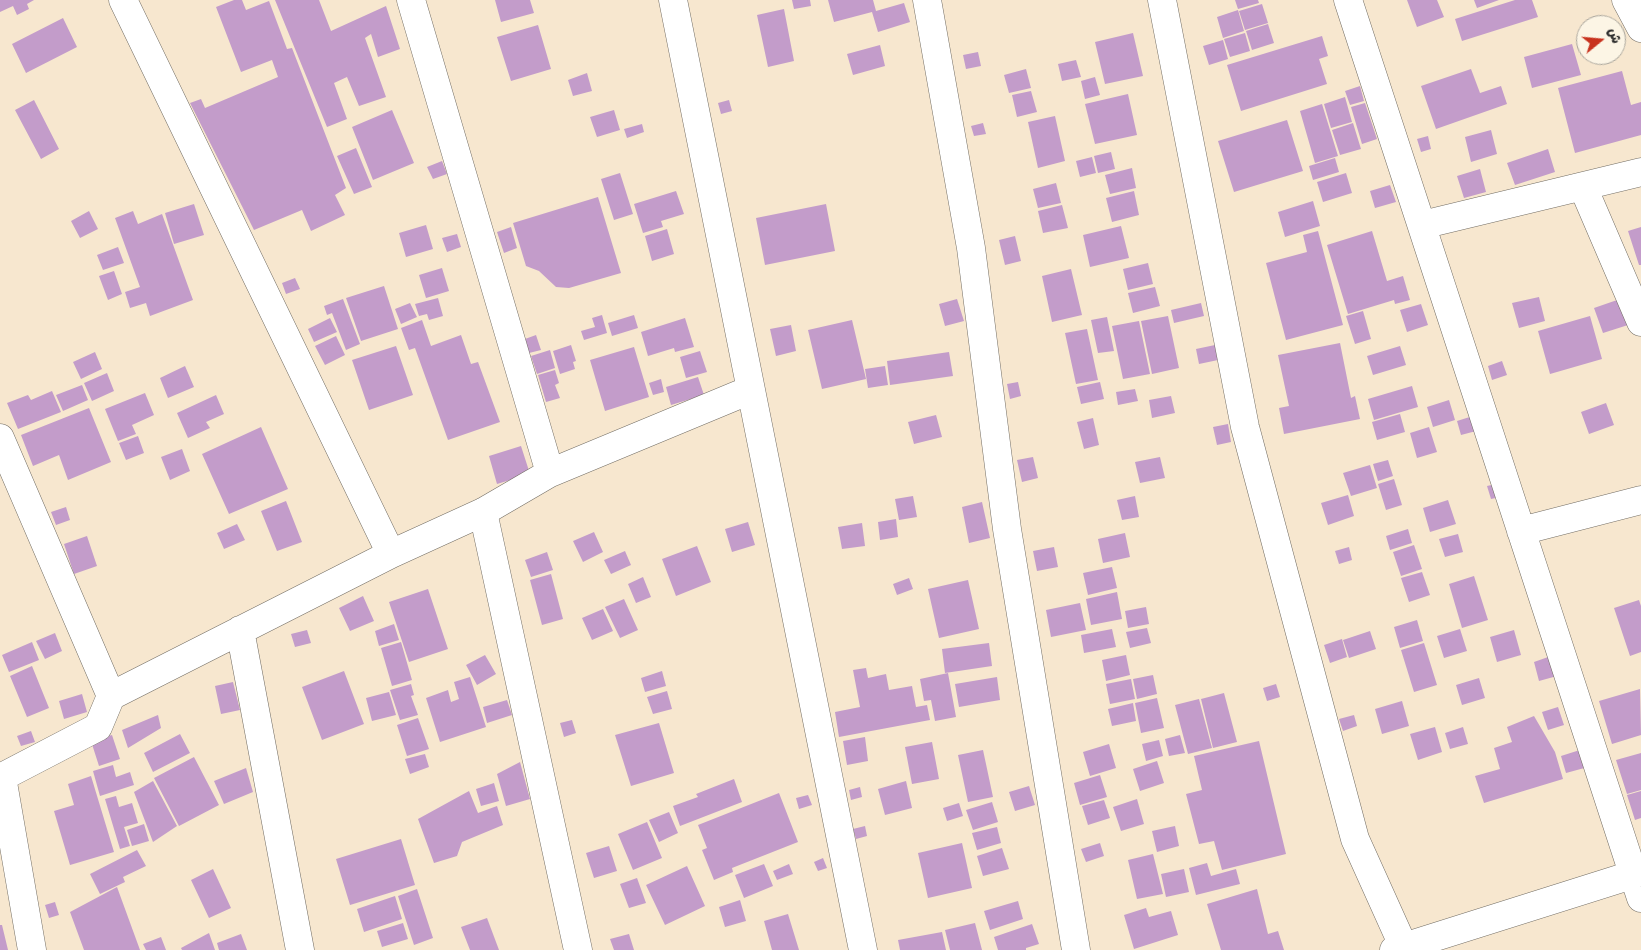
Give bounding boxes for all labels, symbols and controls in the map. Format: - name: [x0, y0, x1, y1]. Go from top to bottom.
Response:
- north arrow: [1576, 15, 1626, 65]
- text: ش: [1603, 26, 1626, 46]

